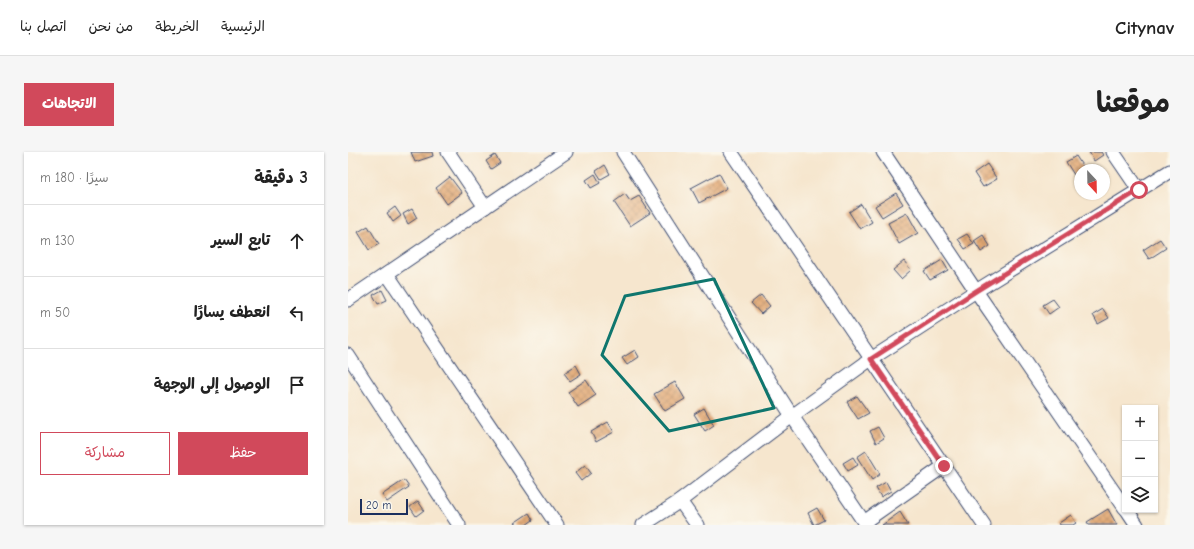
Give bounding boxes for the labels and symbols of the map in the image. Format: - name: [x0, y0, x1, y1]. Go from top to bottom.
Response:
- north arrow: [1074, 164, 1110, 200]
- route start: [1130, 181, 1148, 199]
- route end: [935, 457, 953, 475]
- scale bar: [360, 497, 408, 516]

